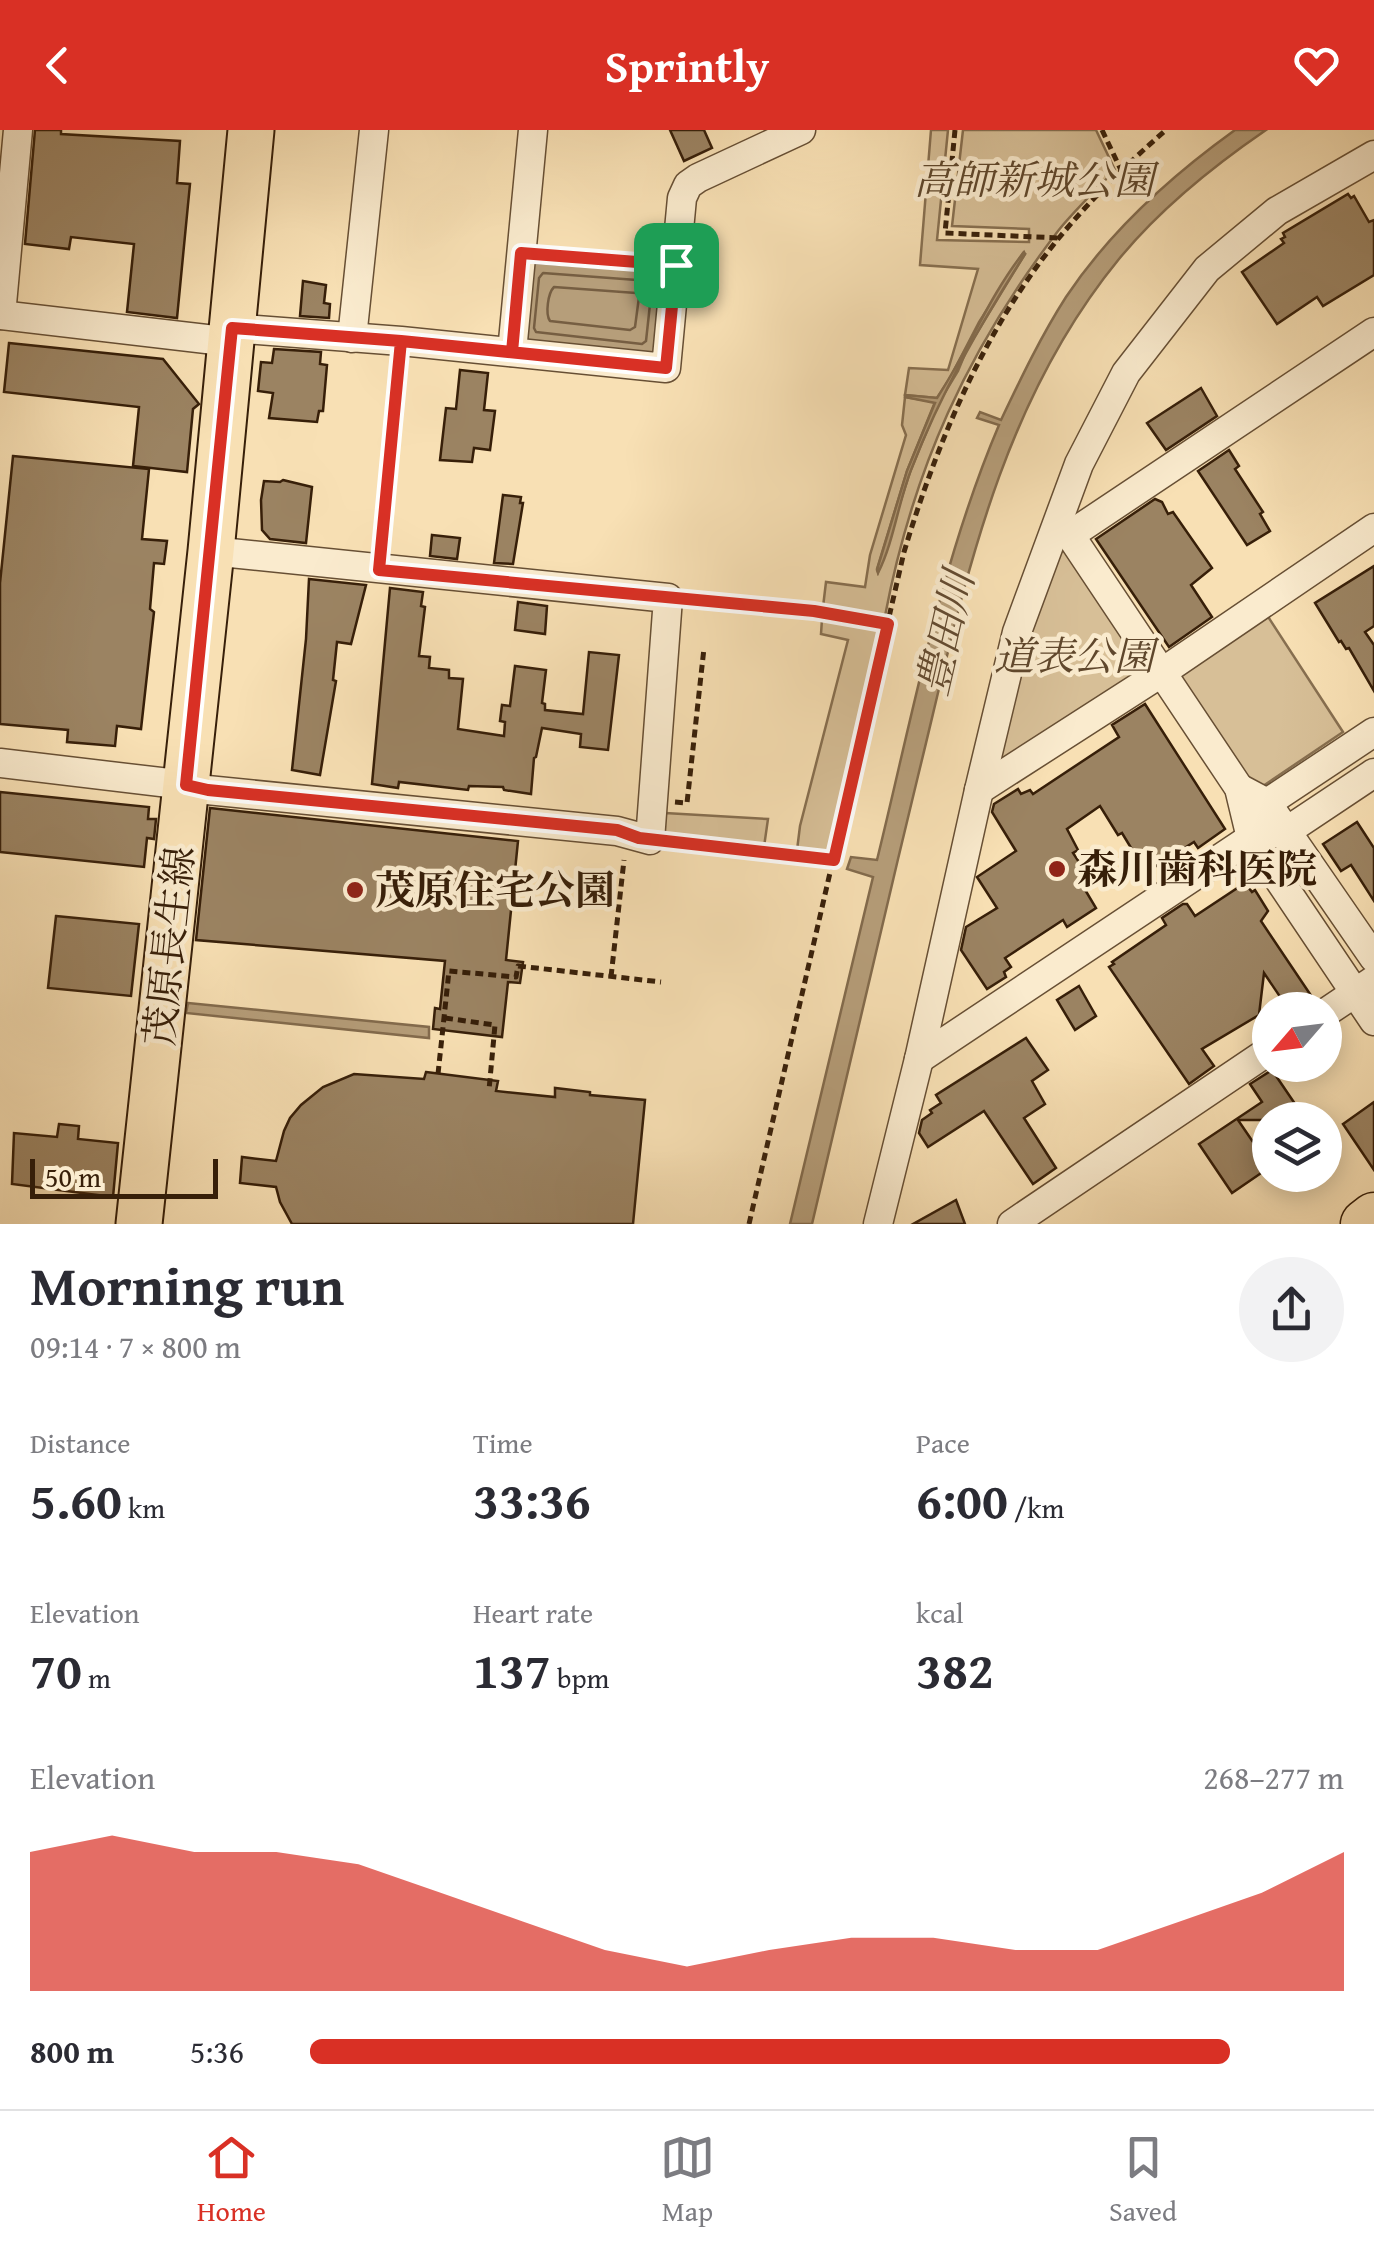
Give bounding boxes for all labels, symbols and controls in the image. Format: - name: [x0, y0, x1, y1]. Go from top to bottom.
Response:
- text: Sprintly: [605, 33, 769, 98]
- icon: back: [30, 38, 85, 93]
- icon: heart: [1289, 38, 1344, 93]
- park label: 高師新城公園: [914, 150, 1160, 209]
- pin: [634, 223, 719, 308]
- icon: arrive: [649, 238, 704, 293]
- water label: 豊田川: [901, 561, 989, 701]
- park label: 道表公園: [994, 626, 1160, 685]
- place label: 森川歯科医院: [1077, 839, 1317, 898]
- street label: 茂原長生線: [129, 843, 208, 1048]
- marker: 森川歯科医院: [1046, 858, 1068, 880]
- place label: 茂原住宅公園: [375, 860, 615, 919]
- marker: 茂原住宅公園: [344, 879, 366, 901]
- north arrow: [1252, 992, 1342, 1082]
- map controls: [1252, 992, 1342, 1192]
- button: layers: [1252, 1102, 1342, 1192]
- scale bar: [30, 1154, 218, 1198]
- text: 50 m: [45, 1156, 101, 1197]
- text: Morning run: [30, 1245, 344, 1325]
- button: share: [1239, 1257, 1344, 1362]
- text: 09:14 · 7 × 800 m: [30, 1323, 241, 1370]
- text: Distance: [30, 1422, 130, 1463]
- text: Time: [473, 1422, 533, 1463]
- text: Pace: [916, 1422, 970, 1463]
- text: 5.60: [30, 1463, 122, 1536]
- text: 33:36: [473, 1463, 591, 1536]
- text: 6:00: [916, 1463, 1008, 1536]
- text: km: [122, 1487, 165, 1528]
- text: /km: [1008, 1487, 1064, 1528]
- text: Elevation: [30, 1592, 140, 1633]
- text: Heart rate: [473, 1592, 593, 1633]
- text: kcal: [916, 1592, 964, 1633]
- text: 70: [30, 1633, 82, 1706]
- text: 137: [473, 1633, 551, 1706]
- text: 382: [916, 1633, 994, 1706]
- text: m: [82, 1657, 111, 1698]
- text: bpm: [551, 1657, 609, 1698]
- text: Elevation: [30, 1754, 155, 1801]
- text: 268–277 m: [1203, 1754, 1344, 1801]
- text: 800 m: [30, 2028, 114, 2075]
- text: 5:36: [190, 2028, 244, 2075]
- tab: Home: [197, 2130, 266, 2231]
- tab: Map: [660, 2130, 715, 2231]
- tab: Saved: [1109, 2130, 1177, 2231]

